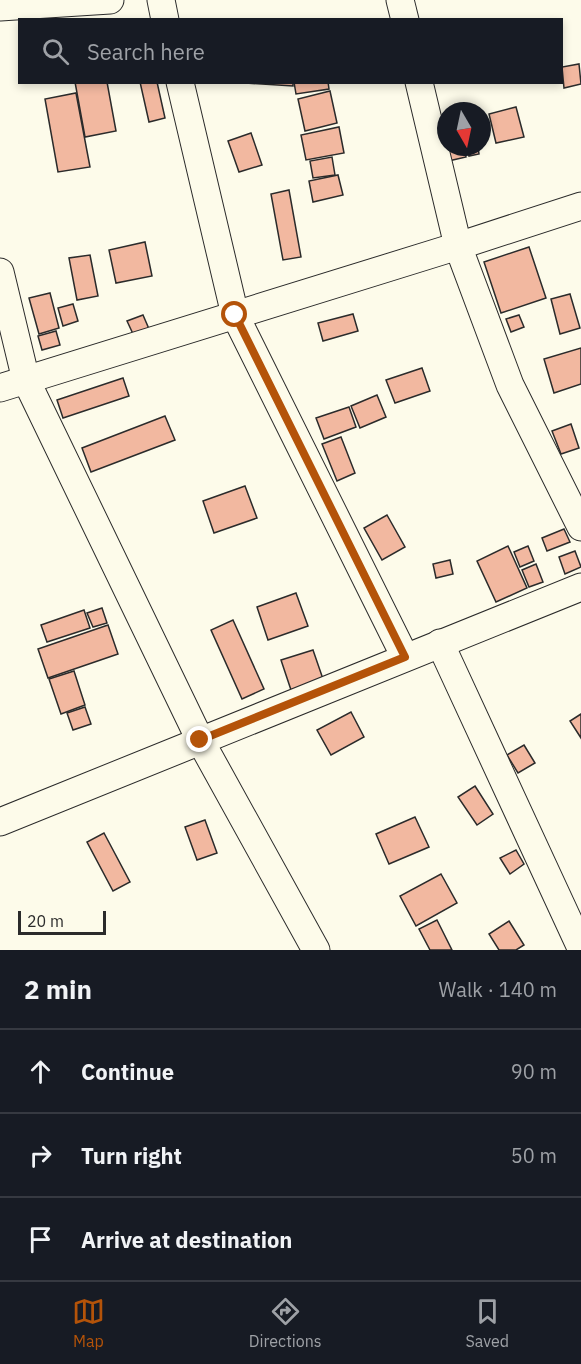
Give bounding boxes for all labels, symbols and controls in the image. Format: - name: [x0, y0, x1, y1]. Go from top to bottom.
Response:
- search box: [18, 18, 563, 84]
- icon: search: [39, 35, 72, 68]
- text: Search here: [87, 37, 205, 66]
- north arrow: [437, 102, 491, 156]
- route start: [221, 301, 247, 327]
- route end: [186, 726, 212, 752]
- scale bar: [18, 908, 106, 936]
- text: 20 m: [27, 911, 64, 931]
- text: 2 min: [24, 972, 92, 1006]
- text: Walk · 140 m: [439, 976, 557, 1003]
- icon: ahead: [24, 1055, 57, 1088]
- text: Continue: [81, 1057, 174, 1086]
- text: 90 m: [511, 1058, 557, 1085]
- icon: right: [24, 1139, 57, 1172]
- text: Turn right: [81, 1141, 182, 1170]
- text: 50 m: [511, 1142, 557, 1169]
- icon: arrive: [24, 1223, 57, 1256]
- text: Arrive at destination: [81, 1225, 292, 1254]
- tab: Map: [72, 1295, 105, 1351]
- tab: Directions: [249, 1295, 322, 1351]
- tab: Saved: [466, 1295, 509, 1351]

